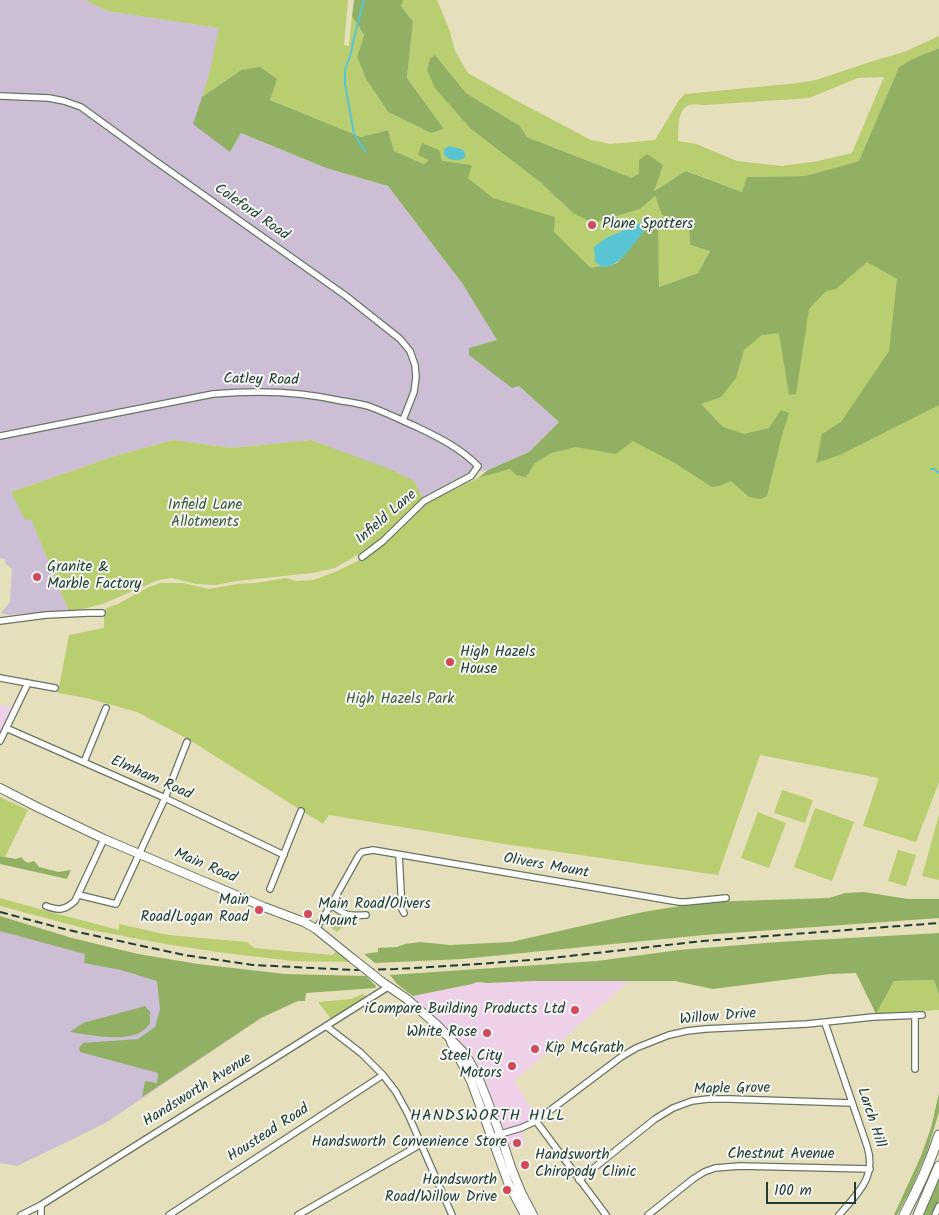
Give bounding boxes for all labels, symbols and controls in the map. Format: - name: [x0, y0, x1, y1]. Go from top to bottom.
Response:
- street label: Coleford Road: [210, 181, 292, 245]
- place label: Plane Spotters: [602, 216, 693, 234]
- marker: Plane Spotters: [586, 219, 598, 231]
- street label: Catley Road: [223, 371, 299, 391]
- street label: Infield Lane: [353, 487, 421, 549]
- park label: Infield Lane Allotments: [168, 497, 242, 532]
- place label: Granite & Marble Factory: [47, 559, 141, 594]
- marker: Granite & Marble Factory: [31, 571, 43, 583]
- place label: High Hazels House: [460, 644, 535, 679]
- marker: High Hazels House: [444, 656, 456, 668]
- park label: High Hazels Park: [346, 691, 454, 709]
- street label: Elmham Road: [107, 753, 195, 805]
- street label: Main Road: [171, 846, 239, 888]
- street label: Olivers Mount: [502, 851, 590, 883]
- place label: Main Road/Logan Road: [140, 892, 249, 927]
- place label: Main Road/Olivers Mount: [318, 896, 431, 931]
- marker: Main Road/Logan Road: [253, 904, 265, 916]
- marker: Main Road/Olivers Mount: [302, 908, 314, 920]
- place label: iCompare Building Products Ltd: [365, 1001, 565, 1019]
- marker: iCompare Building Products Ltd: [569, 1004, 581, 1016]
- street label: Willow Drive: [679, 1006, 757, 1030]
- place label: White Rose: [406, 1024, 477, 1042]
- marker: White Rose: [481, 1027, 493, 1039]
- place label: Kip McGrath: [545, 1040, 624, 1058]
- marker: Kip McGrath: [529, 1043, 541, 1055]
- place label: Steel City Motors: [440, 1048, 502, 1083]
- street label: Handsworth Avenue: [140, 1050, 256, 1132]
- marker: Steel City Motors: [506, 1060, 518, 1072]
- street label: Maple Grove: [694, 1080, 770, 1100]
- street label: Larch Hill: [852, 1086, 888, 1150]
- street label: Houstead Road: [225, 1101, 313, 1167]
- district label: HANDSWORTH HILL: [408, 1107, 568, 1127]
- place label: Handsworth Convenience Store: [311, 1134, 507, 1152]
- marker: Handsworth Convenience Store: [511, 1137, 523, 1149]
- street label: Chestnut Avenue: [727, 1146, 835, 1164]
- place label: Handsworth Chiropody Clinic: [535, 1147, 636, 1182]
- marker: Handsworth Chiropody Clinic: [519, 1159, 531, 1171]
- place label: Handsworth Road/Willow Drive: [385, 1172, 497, 1207]
- scale bar: [769, 1172, 859, 1204]
- text: 100 m: [774, 1179, 812, 1203]
- marker: Handsworth Road/Willow Drive: [501, 1184, 513, 1196]

